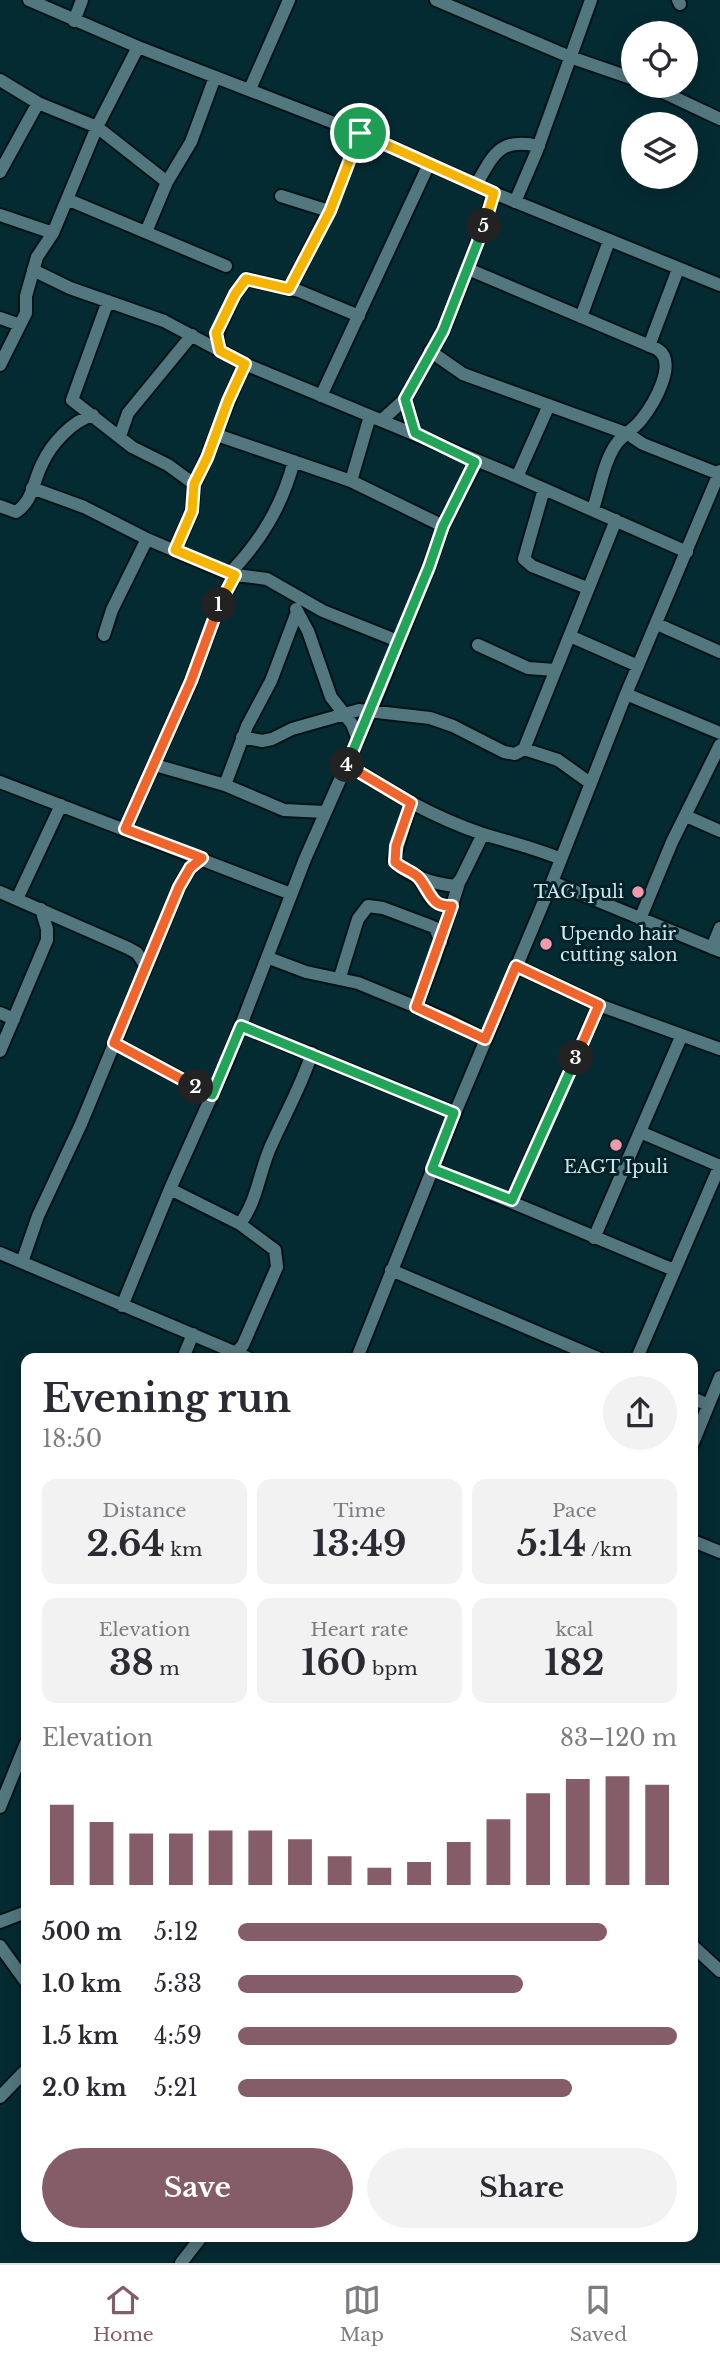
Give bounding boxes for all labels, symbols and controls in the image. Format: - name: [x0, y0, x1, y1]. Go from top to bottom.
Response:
- map controls: [621, 21, 698, 189]
- button: locate: [621, 21, 698, 98]
- pin: [330, 103, 390, 163]
- button: layers: [621, 112, 698, 189]
- icon: arrive: [341, 114, 379, 152]
- pin: 5: [466, 208, 502, 244]
- text: 5: [478, 214, 489, 237]
- pin: 1: [202, 588, 236, 622]
- text: 1: [214, 593, 223, 616]
- pin: 4: [330, 748, 364, 782]
- text: 4: [340, 753, 353, 776]
- place label: TAG Ipuli: [533, 881, 624, 903]
- marker: TAG Ipuli: [630, 884, 646, 900]
- place label: Upendo hair cutting salon: [560, 923, 678, 966]
- marker: Upendo hair cutting salon: [538, 936, 554, 952]
- pin: 3: [558, 1040, 594, 1076]
- text: 3: [569, 1046, 582, 1069]
- pin: 2: [178, 1070, 214, 1104]
- text: 2: [189, 1075, 202, 1098]
- marker: EAGT Ipuli: [608, 1137, 624, 1153]
- place label: EAGT Ipuli: [564, 1156, 668, 1178]
- text: Evening run: [42, 1375, 291, 1422]
- button: share: [603, 1376, 677, 1450]
- text: 18:50: [42, 1425, 102, 1453]
- text: Distance: [103, 1499, 186, 1522]
- text: Time: [333, 1499, 386, 1522]
- text: Pace: [552, 1499, 597, 1522]
- text: 2.64: [87, 1522, 165, 1565]
- text: 13:49: [312, 1522, 407, 1565]
- text: 5:14: [517, 1522, 586, 1565]
- text: km: [165, 1538, 202, 1561]
- text: /km: [586, 1538, 632, 1561]
- text: Elevation: [99, 1618, 190, 1641]
- text: Heart rate: [311, 1618, 408, 1641]
- text: kcal: [556, 1618, 593, 1641]
- text: 38: [109, 1641, 154, 1684]
- text: 160: [301, 1641, 367, 1684]
- text: 182: [544, 1641, 605, 1684]
- text: m: [154, 1657, 180, 1680]
- text: bpm: [367, 1657, 418, 1680]
- text: Elevation: [42, 1724, 153, 1752]
- text: 83–120 m: [560, 1724, 677, 1752]
- text: 500 m: [42, 1918, 122, 1946]
- text: 5:12: [154, 1918, 198, 1946]
- text: 1.0 km: [42, 1970, 122, 1998]
- text: 5:33: [154, 1970, 202, 1998]
- text: 1.5 km: [42, 2022, 119, 2050]
- text: 4:59: [154, 2022, 202, 2050]
- text: 2.0 km: [42, 2074, 127, 2102]
- text: 5:21: [154, 2074, 198, 2102]
- button: Save: [42, 2148, 353, 2228]
- button: Share: [367, 2148, 677, 2228]
- tab: Home: [93, 2281, 154, 2346]
- tab: Map: [340, 2281, 384, 2346]
- tab: Saved: [570, 2281, 627, 2346]

